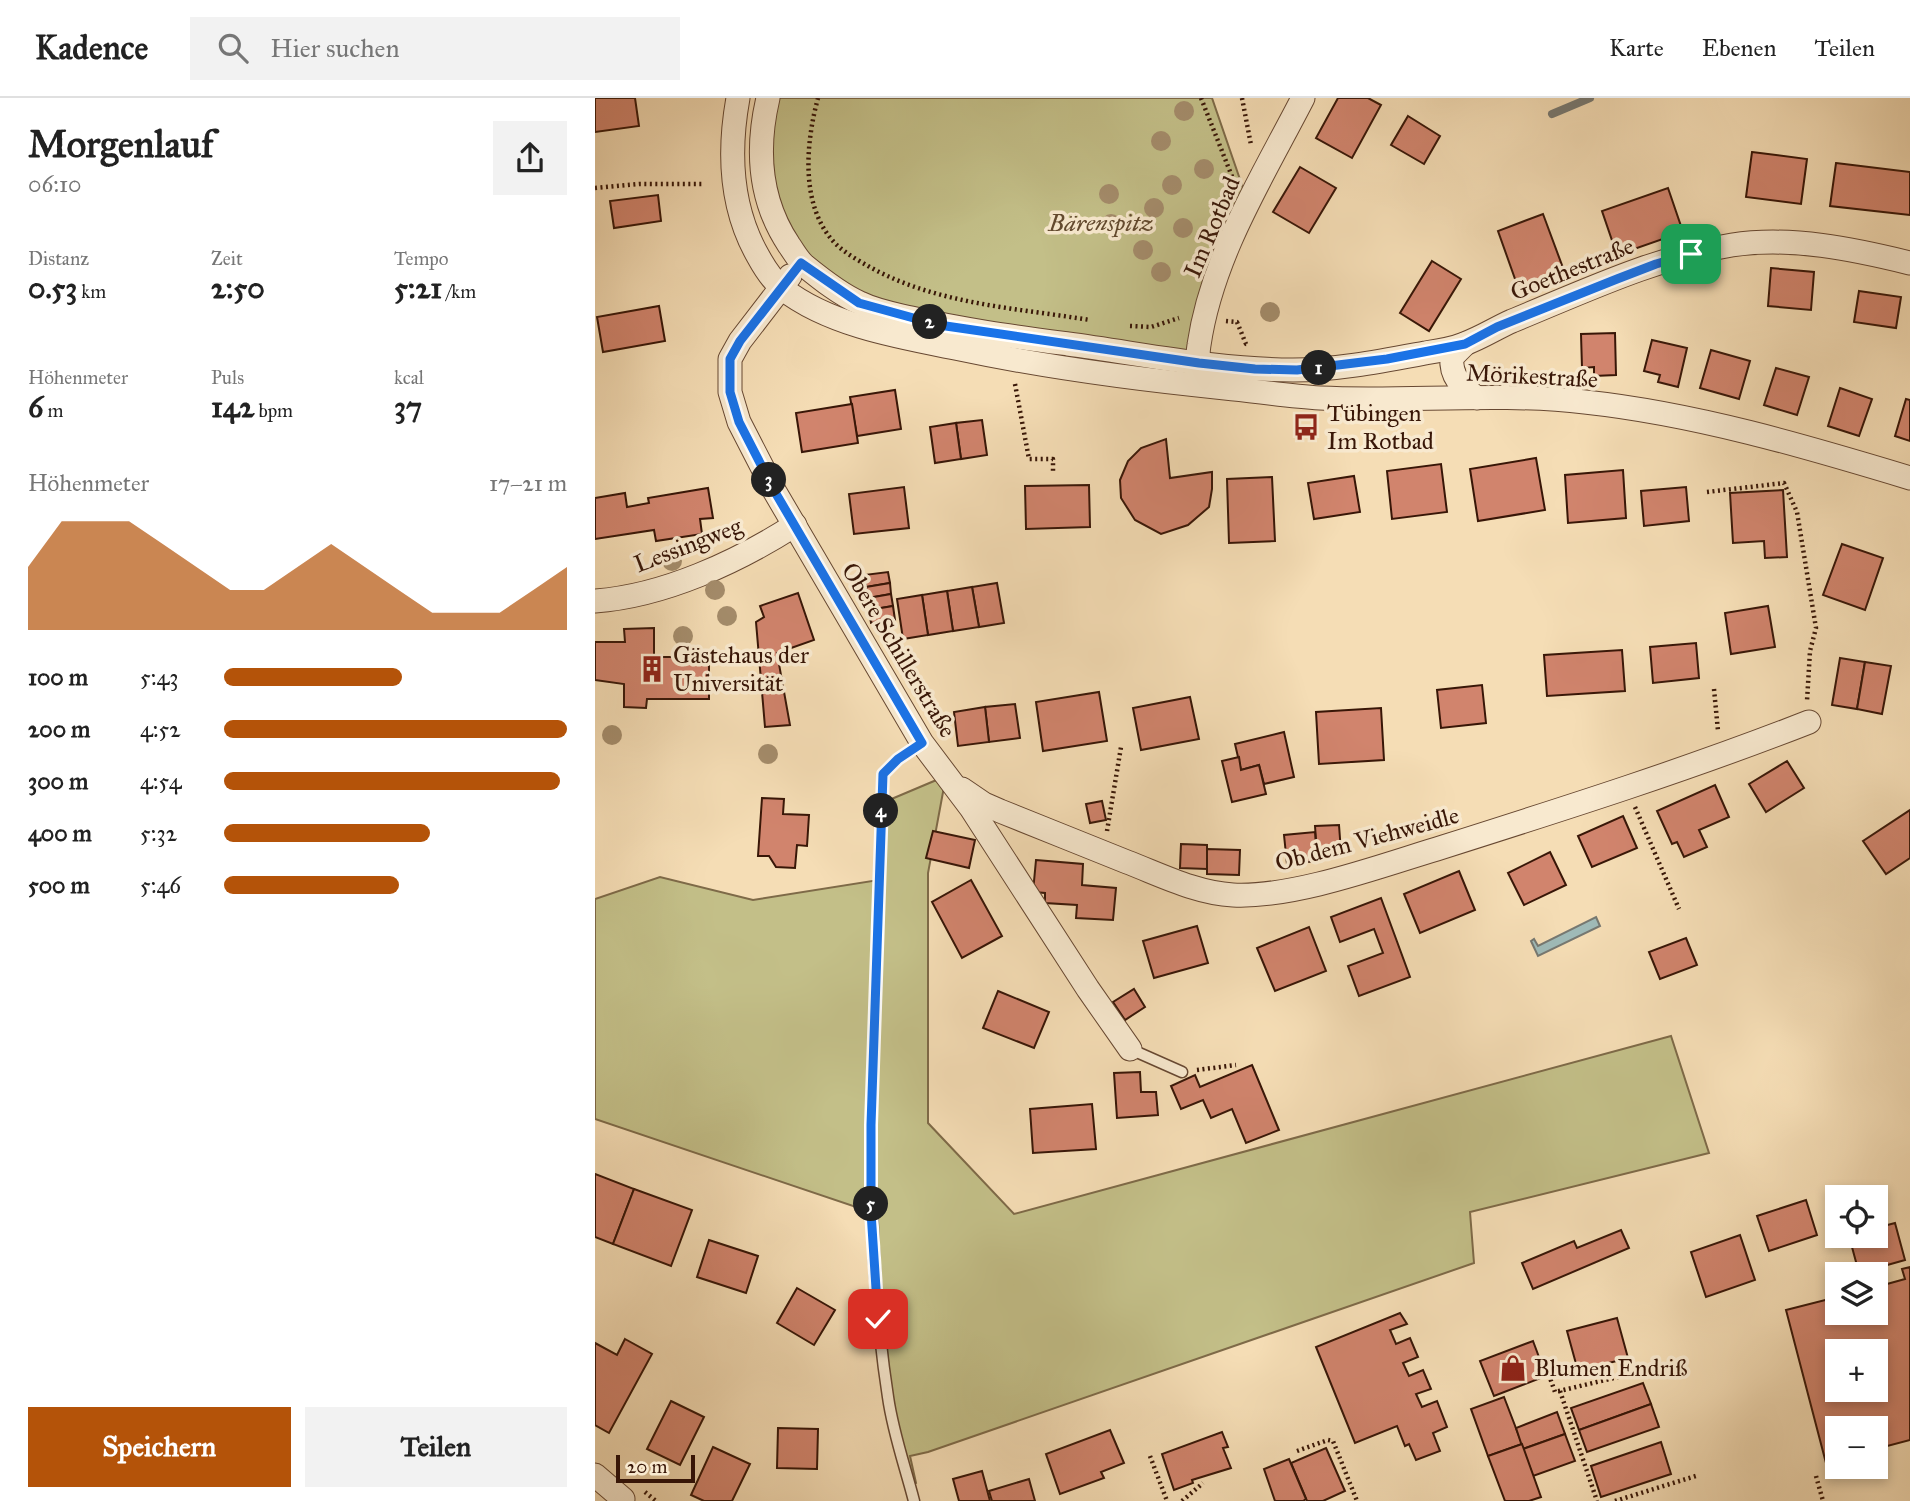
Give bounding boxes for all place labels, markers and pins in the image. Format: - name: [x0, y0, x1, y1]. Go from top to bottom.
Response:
- pin: [1661, 224, 1721, 284]
- pin: 2: [913, 304, 947, 340]
- pin: 1: [1301, 350, 1337, 386]
- place label: Tübingen Im Rotbad: [1327, 398, 1434, 456]
- bus stop icon: Tübingen Im Rotbad: [1291, 412, 1321, 442]
- pin: 3: [751, 462, 787, 498]
- place label: Gästehaus der Universität: [673, 640, 809, 698]
- building icon: Gästehaus der Universität: [637, 654, 667, 684]
- pin: 4: [863, 794, 899, 828]
- pin: 5: [853, 1186, 889, 1222]
- pin: [848, 1289, 908, 1349]
- shop icon: Blumen Endriß: [1498, 1353, 1528, 1383]
- place label: Blumen Endriß: [1534, 1353, 1688, 1383]

